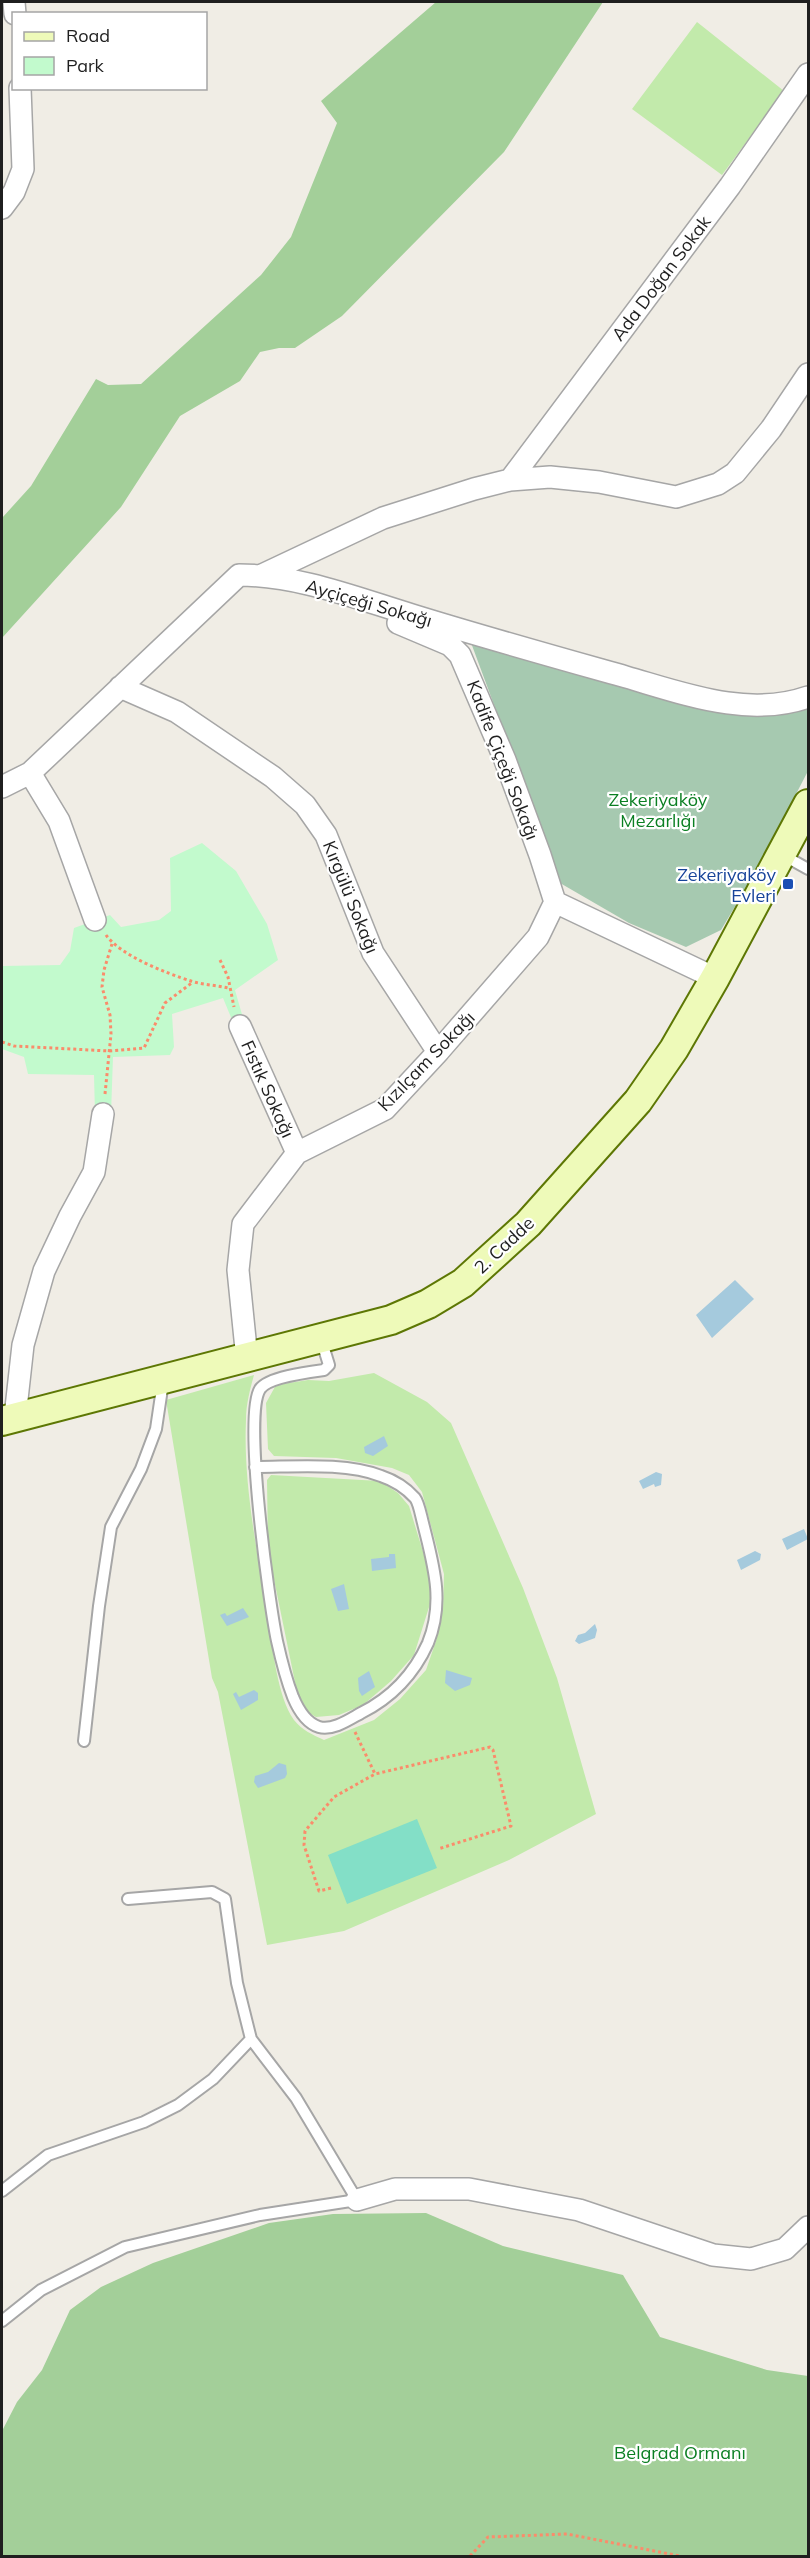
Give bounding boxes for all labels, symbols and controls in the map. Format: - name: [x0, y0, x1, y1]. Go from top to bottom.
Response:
- legend: [12, 12, 207, 90]
- text: Road: [66, 24, 110, 47]
- text: Park: [66, 54, 105, 77]
- street label: Ada Doğan Sokak: [606, 210, 716, 345]
- street label: Ayçiçeği Sokağı: [303, 574, 435, 632]
- street label: Kadife Çiçeği Sokağı: [462, 677, 544, 843]
- park label: Zekeriyaköy Mezarlığı: [609, 788, 708, 832]
- street label: Kırgülü Sokağı: [318, 837, 384, 957]
- place label: Zekeriyaköy Evleri: [677, 863, 776, 907]
- marker: Zekeriyaköy Evleri: [781, 877, 795, 891]
- street label: Kızılçam Sokağı: [372, 1006, 480, 1116]
- street label: Fıstık Sokağı: [236, 1037, 300, 1141]
- street label: 2. Cadde: [469, 1211, 539, 1279]
- park label: Belgrad Ormanı: [614, 2441, 746, 2464]

